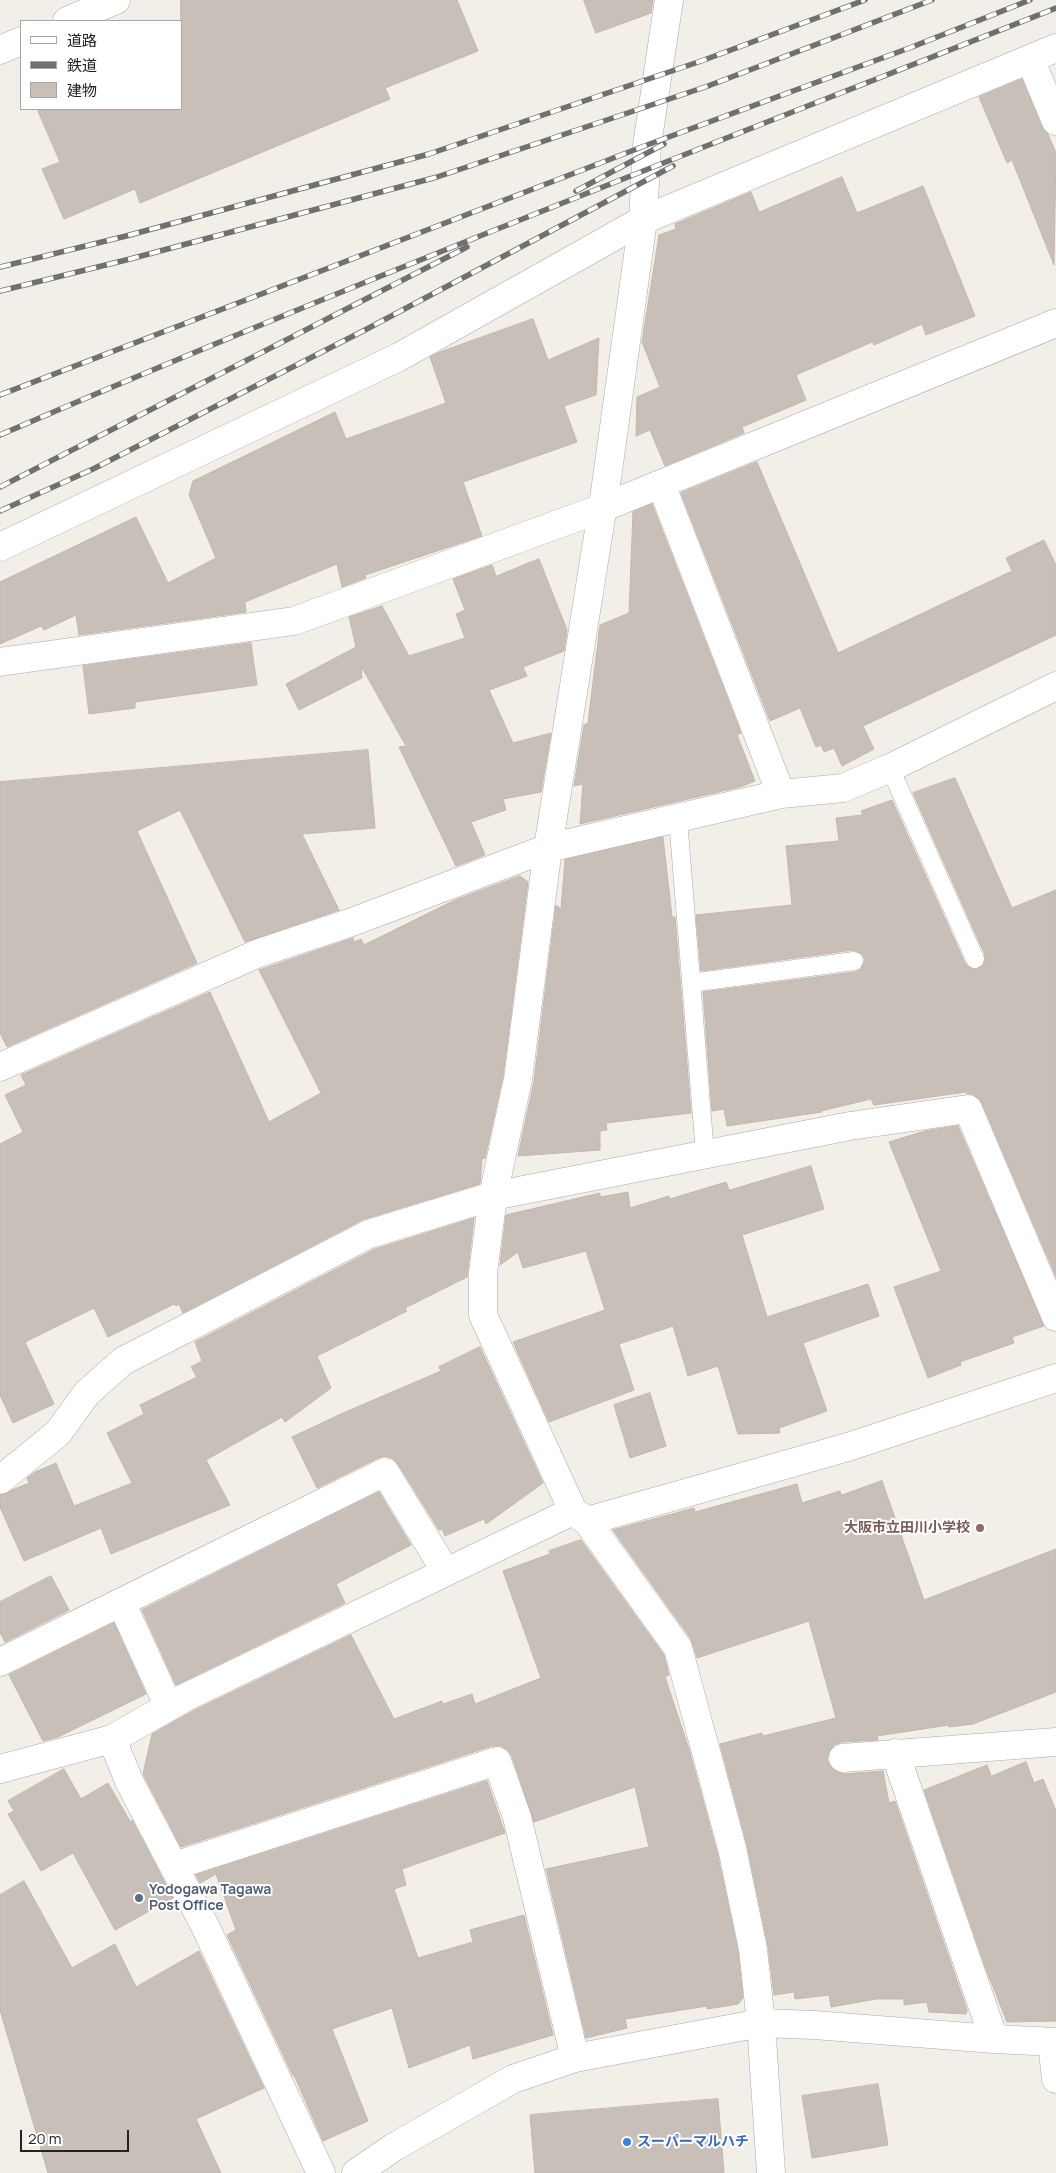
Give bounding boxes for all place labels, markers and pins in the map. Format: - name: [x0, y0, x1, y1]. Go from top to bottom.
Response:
- place label: 大阪市立田川小学校: [844, 1520, 970, 1536]
- marker: 大阪市立田川小学校: [974, 1522, 986, 1534]
- place label: Yodogawa Tagawa Post Office: [149, 1882, 271, 1914]
- marker: Yodogawa Tagawa Post Office: [133, 1892, 145, 1904]
- place label: スーパーマルハチ: [637, 2134, 749, 2150]
- marker: スーパーマルハチ: [621, 2136, 633, 2148]

